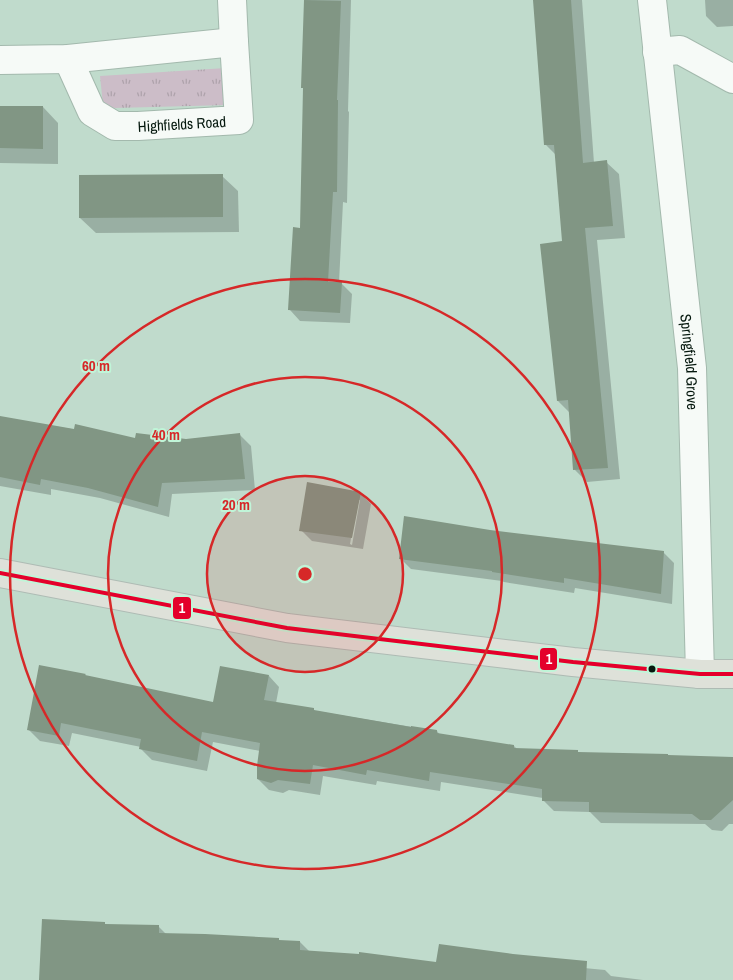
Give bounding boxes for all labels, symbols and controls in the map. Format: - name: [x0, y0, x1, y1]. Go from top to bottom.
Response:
- street label: Highfields Road: [137, 110, 226, 136]
- street label: Springfield Grove: [676, 313, 704, 410]
- text: 60 m: [82, 355, 110, 376]
- text: 40 m: [152, 424, 180, 445]
- text: 20 m: [222, 494, 250, 515]
- centre of rings: [296, 565, 314, 583]
- line badge: 1: [172, 596, 192, 620]
- text: 1: [179, 599, 186, 617]
- line badge: 1: [539, 647, 558, 671]
- text: 1: [546, 650, 553, 668]
- unlabelled marker: [647, 664, 657, 674]

